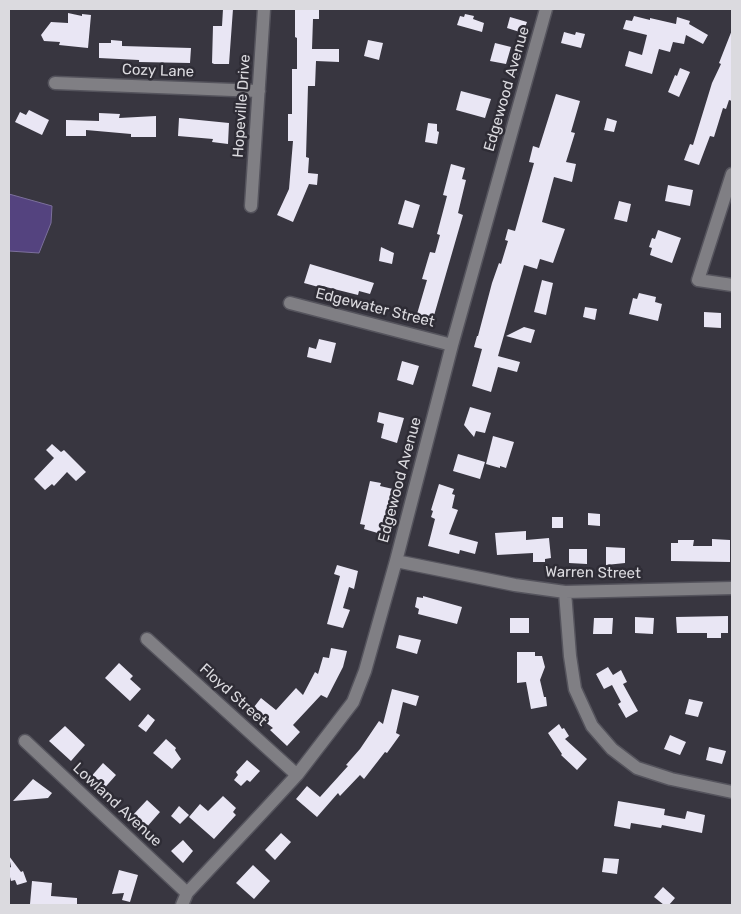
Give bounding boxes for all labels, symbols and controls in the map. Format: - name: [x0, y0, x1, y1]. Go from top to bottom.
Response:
- street label: Edgewood Avenue: [481, 24, 533, 154]
- street label: Hopeville Drive: [229, 54, 255, 158]
- street label: Cozy Lane: [122, 61, 194, 81]
- street label: Edgewater Street: [314, 284, 436, 332]
- street label: Edgewood Avenue: [375, 415, 425, 545]
- street label: Warren Street: [545, 563, 641, 583]
- street label: Floyd Street: [196, 660, 270, 730]
- street label: Lowland Avenue: [69, 759, 165, 851]

